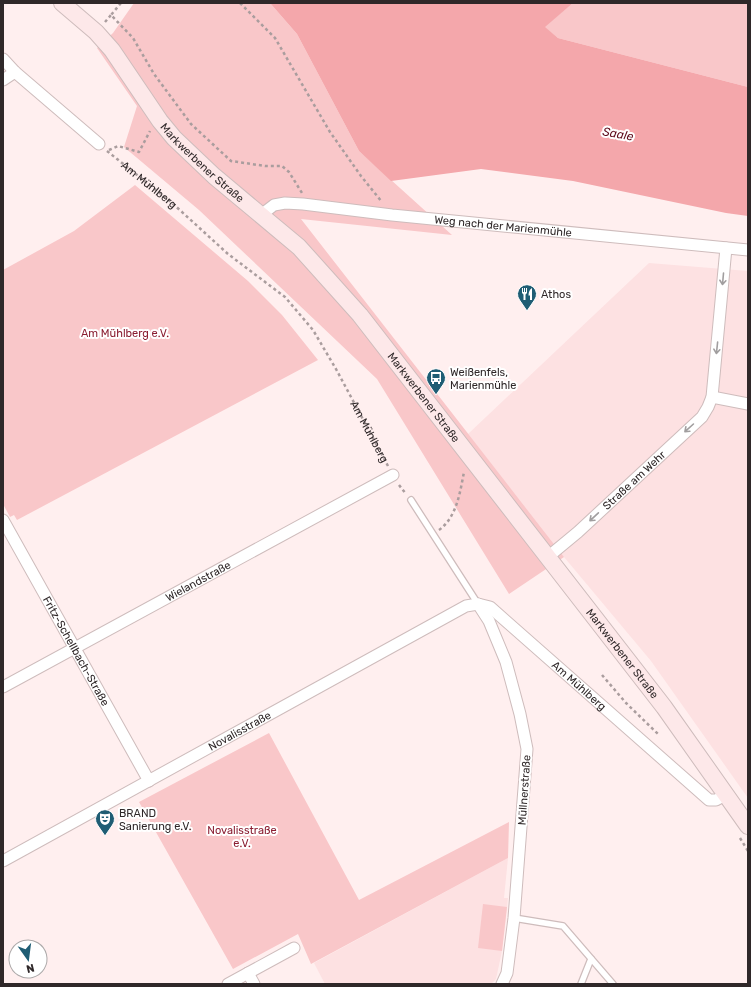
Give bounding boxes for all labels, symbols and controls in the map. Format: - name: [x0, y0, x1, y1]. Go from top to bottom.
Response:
- street label: Markwerbener Straße: [158, 121, 246, 205]
- water label: Saale: [601, 124, 635, 144]
- street label: Am Mühlberg: [118, 159, 180, 211]
- street label: Weg nach der Marienmühle: [434, 213, 572, 240]
- one-way arrow: [720, 272, 727, 285]
- restaurant icon: Athos: [516, 283, 538, 311]
- place label: Athos: [541, 288, 571, 301]
- park label: Am Mühlberg e.V.: [81, 327, 169, 340]
- one-way arrow: [713, 341, 720, 354]
- street label: Markwerbener Straße: [385, 350, 462, 445]
- place label: Weißenfels, Marienmühle: [450, 366, 516, 392]
- bus stop icon: Weißenfels, Marienmühle: [425, 367, 447, 395]
- street label: Am Mühlberg: [347, 399, 391, 465]
- one-way arrow: [684, 423, 694, 433]
- street label: Straße am Wehr: [600, 448, 669, 513]
- one-way arrow: [589, 512, 599, 521]
- street label: Wielandstraße: [163, 558, 233, 604]
- street label: Fritz-Schellbach-Straße: [40, 594, 112, 708]
- street label: Markwerbener Straße: [583, 606, 661, 701]
- street label: Am Mühlberg: [549, 659, 609, 713]
- street label: Novalisstraße: [206, 709, 273, 754]
- street label: Müllnerstraße: [516, 754, 533, 826]
- place label: BRAND Sanierung e.V.: [119, 807, 192, 833]
- theatre icon: BRAND Sanierung e.V.: [94, 808, 116, 836]
- park label: Novalisstraße e.V.: [207, 824, 277, 850]
- north arrow: [8, 939, 48, 979]
- text: N: [25, 961, 36, 976]

